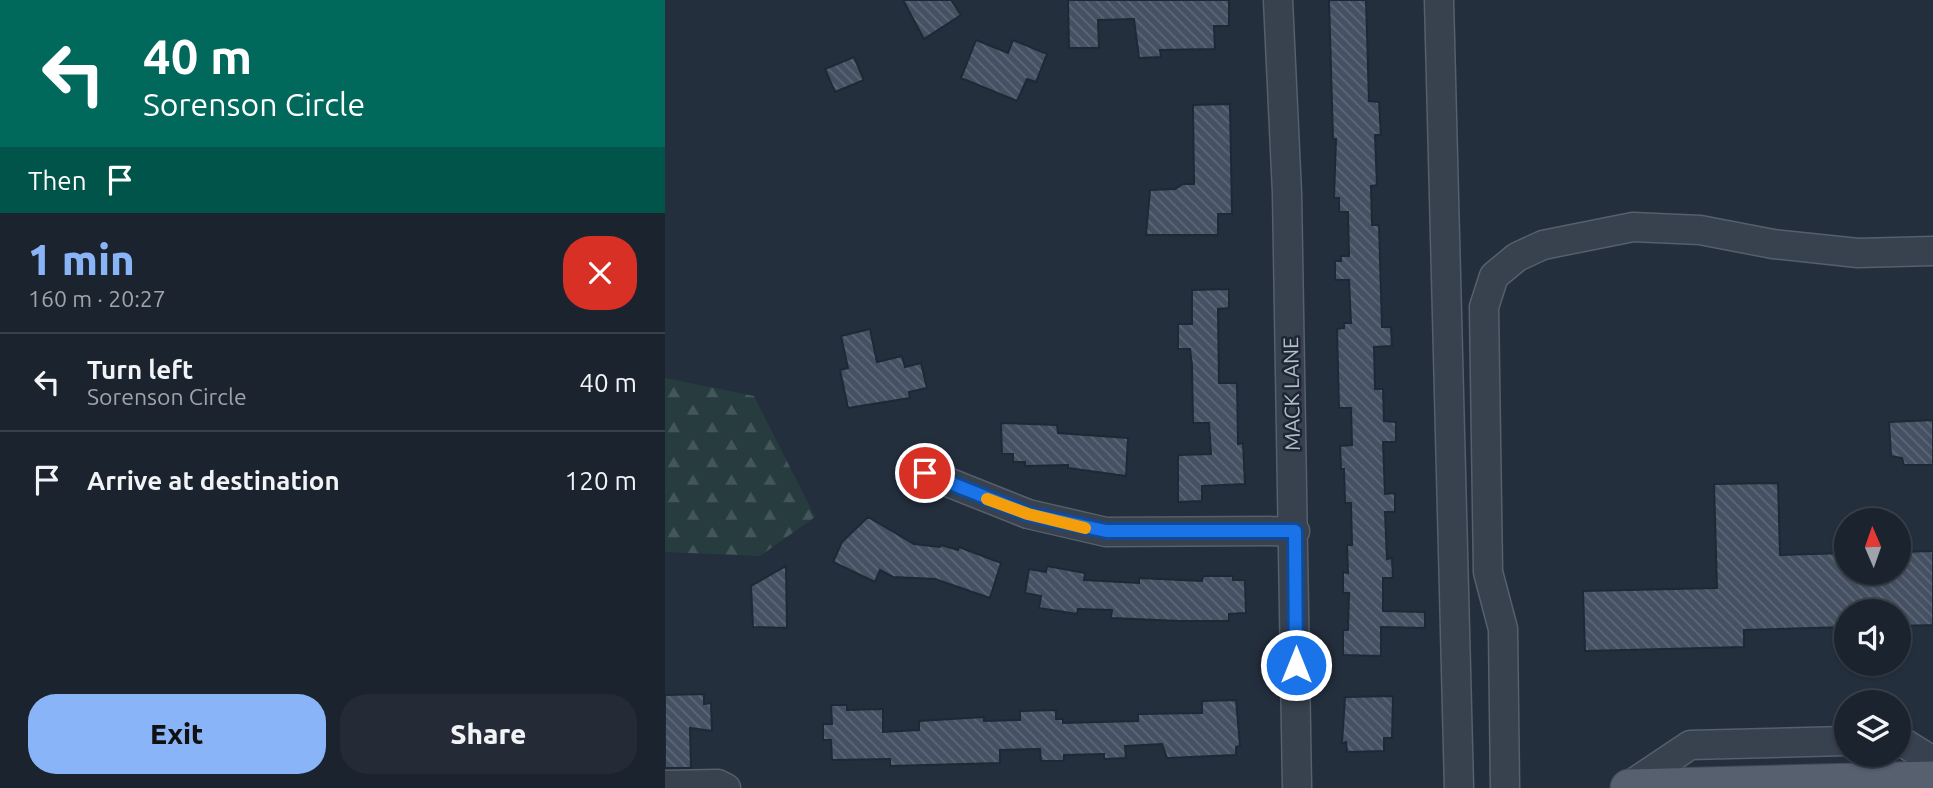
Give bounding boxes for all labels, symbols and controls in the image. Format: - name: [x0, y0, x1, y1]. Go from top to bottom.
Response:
- icon: left: [28, 28, 119, 119]
- text: 40 m: [143, 28, 252, 83]
- text: Sorenson Circle: [143, 86, 365, 122]
- icon: arrive: [101, 161, 139, 199]
- text: Then: [28, 166, 87, 195]
- text: 1 min: [28, 236, 135, 283]
- button: close: [563, 236, 637, 310]
- text: 160 m · 20:27: [28, 286, 166, 311]
- street label: MACK LANE: [1278, 337, 1304, 451]
- text: Turn left: [87, 355, 193, 384]
- icon: left: [28, 363, 66, 401]
- text: 40 m: [579, 368, 637, 397]
- text: Sorenson Circle: [87, 384, 247, 409]
- pin: [895, 443, 955, 503]
- icon: arrive: [906, 454, 944, 492]
- icon: arrive: [28, 461, 66, 499]
- text: Arrive at destination: [87, 466, 340, 495]
- text: 120 m: [565, 466, 637, 495]
- north arrow: [1834, 508, 1911, 584]
- map controls: [1834, 508, 1911, 767]
- button: sound: [1834, 599, 1911, 676]
- position arrow: [1259, 628, 1333, 702]
- button: layers: [1834, 690, 1911, 767]
- button: Exit: [28, 694, 326, 774]
- button: Share: [340, 694, 637, 774]

